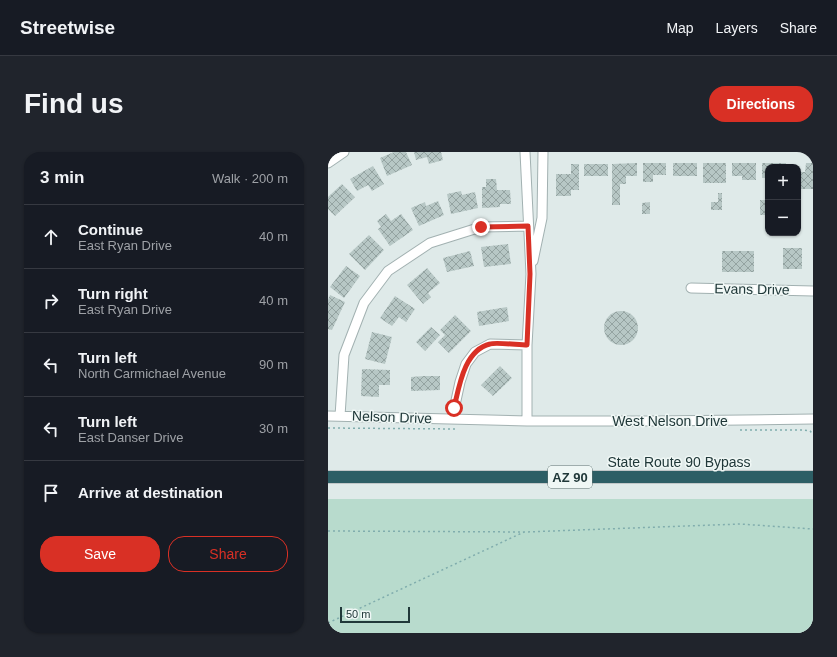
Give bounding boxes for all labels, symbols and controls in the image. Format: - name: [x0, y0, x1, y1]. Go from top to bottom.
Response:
- text: Streetwise: [20, 17, 115, 38]
- text: Map: [666, 20, 694, 36]
- text: Layers: [716, 20, 758, 36]
- text: Share: [780, 20, 817, 36]
- button: Directions: [709, 86, 813, 122]
- text: Find us: [24, 88, 124, 119]
- map controls: [765, 164, 801, 236]
- button: +: [765, 164, 801, 200]
- text: 3 min: [40, 168, 84, 187]
- text: Walk · 200 m: [212, 171, 288, 186]
- button: −: [765, 200, 801, 236]
- route end: [472, 218, 490, 236]
- text: Continue: [78, 221, 143, 238]
- icon: ahead: [40, 226, 62, 248]
- text: 40 m: [259, 229, 288, 244]
- text: East Ryan Drive: [78, 238, 172, 253]
- street label: Evans Drive: [714, 280, 790, 298]
- text: Turn right: [78, 285, 148, 302]
- icon: right: [40, 290, 62, 312]
- text: 40 m: [259, 293, 288, 308]
- text: East Ryan Drive: [78, 302, 172, 317]
- text: Turn left: [78, 349, 137, 366]
- icon: left: [40, 354, 62, 376]
- text: 90 m: [259, 357, 288, 372]
- text: North Carmichael Avenue: [78, 366, 226, 381]
- route start: [445, 399, 463, 417]
- street label: Nelson Drive: [352, 408, 433, 426]
- text: Turn left: [78, 413, 137, 430]
- street label: West Nelson Drive: [612, 413, 728, 429]
- icon: left: [40, 418, 62, 440]
- text: 30 m: [259, 421, 288, 436]
- text: East Danser Drive: [78, 430, 183, 445]
- street label: State Route 90 Bypass: [607, 454, 751, 470]
- road number: AZ 90: [548, 466, 592, 488]
- icon: arrive: [40, 482, 62, 504]
- text: Arrive at destination: [78, 484, 223, 501]
- button: Save: [40, 536, 160, 572]
- button: Share: [168, 536, 288, 572]
- scale bar: [340, 605, 410, 624]
- text: 50 m: [346, 608, 370, 620]

